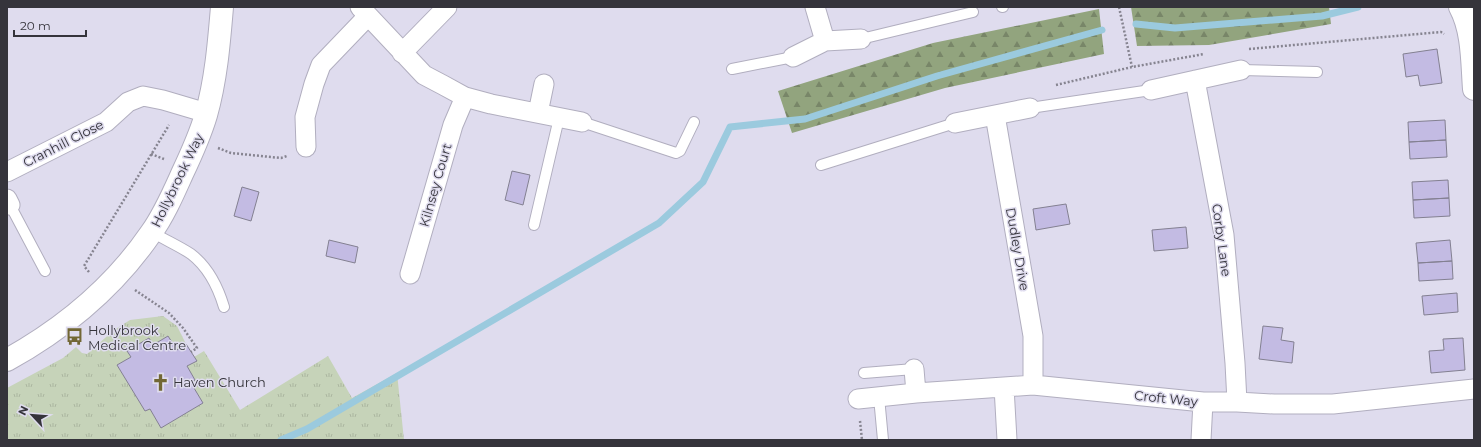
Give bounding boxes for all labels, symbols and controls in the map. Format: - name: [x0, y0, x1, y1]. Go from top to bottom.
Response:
- scale bar: [14, 12, 86, 38]
- text: 20 m: [20, 18, 51, 33]
- street label: Cranhill Close: [20, 116, 106, 170]
- street label: Hollybrook Way: [147, 130, 207, 229]
- street label: Kilnsey Court: [415, 141, 455, 229]
- street label: Corby Lane: [1209, 203, 1235, 278]
- street label: Dudley Drive: [1003, 206, 1033, 292]
- place label: Hollybrook Medical Centre: [88, 322, 186, 353]
- bus stop icon: Hollybrook Medical Centre: [65, 327, 85, 347]
- church icon: Haven Church: [150, 372, 170, 392]
- place label: Haven Church: [173, 374, 266, 390]
- street label: Croft Way: [1133, 387, 1199, 409]
- north arrow: [12, 395, 52, 435]
- text: N: [15, 404, 31, 418]

